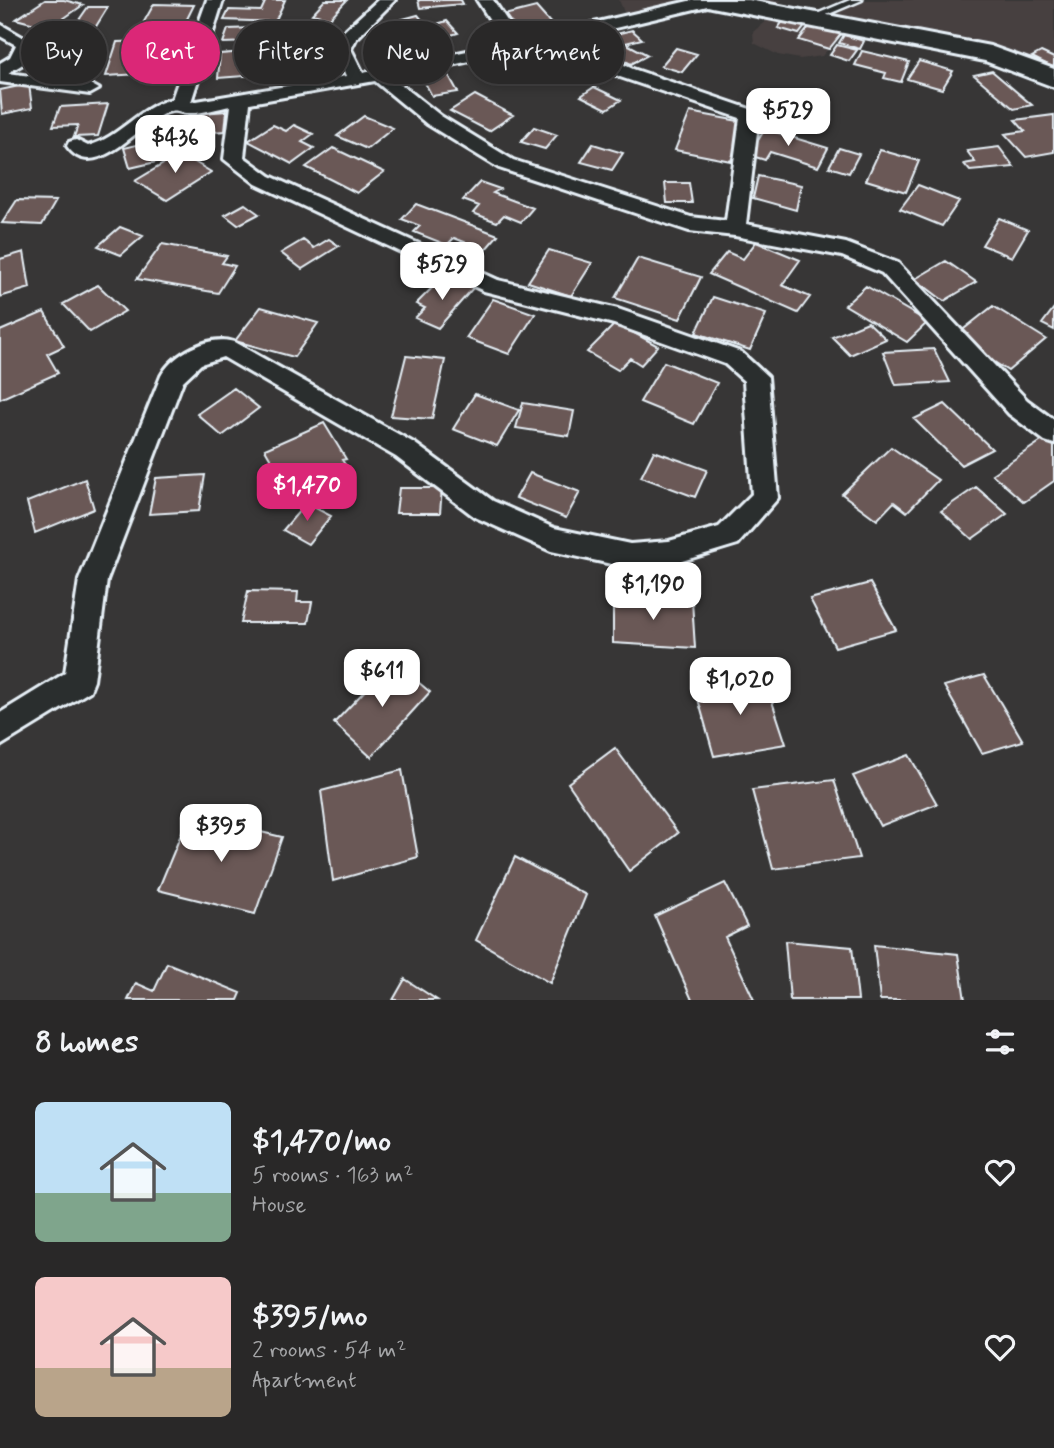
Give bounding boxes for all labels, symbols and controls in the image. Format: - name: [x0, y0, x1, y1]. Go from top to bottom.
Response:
- chip: Buy: [21, 21, 107, 84]
- chip: Rent: [121, 21, 220, 84]
- chip: Filters: [234, 21, 349, 84]
- chip: New: [363, 21, 453, 84]
- chip: Apartment: [467, 21, 624, 84]
- pin: $529: [747, 88, 829, 148]
- text: $529: [762, 96, 814, 126]
- pin: $436: [134, 116, 216, 175]
- text: $436: [151, 123, 199, 153]
- pin: $529: [401, 243, 483, 302]
- text: $529: [416, 250, 468, 280]
- pin: $1,470: [250, 463, 364, 523]
- text: $1,470: [273, 471, 341, 501]
- pin: $1,190: [596, 562, 710, 622]
- text: $1,190: [621, 570, 685, 600]
- pin: $611: [341, 650, 423, 709]
- text: $611: [360, 657, 404, 687]
- pin: $1,020: [683, 658, 797, 717]
- text: $1,020: [706, 665, 774, 695]
- pin: $395: [180, 804, 262, 864]
- text: $395: [196, 812, 246, 842]
- text: 8 homes: [35, 1023, 138, 1062]
- icon: filters: [981, 1023, 1019, 1061]
- text: $1,470/mo: [252, 1122, 391, 1161]
- icon: home: [91, 1130, 175, 1214]
- icon: heart: [981, 1153, 1019, 1191]
- text: 5 rooms · 163 m²: [252, 1161, 414, 1191]
- text: House: [252, 1191, 306, 1221]
- text: $395/mo: [252, 1297, 368, 1336]
- icon: home: [91, 1305, 175, 1389]
- icon: heart: [981, 1328, 1019, 1366]
- text: 2 rooms · 54 m²: [252, 1336, 406, 1366]
- text: Apartment: [252, 1366, 357, 1396]

